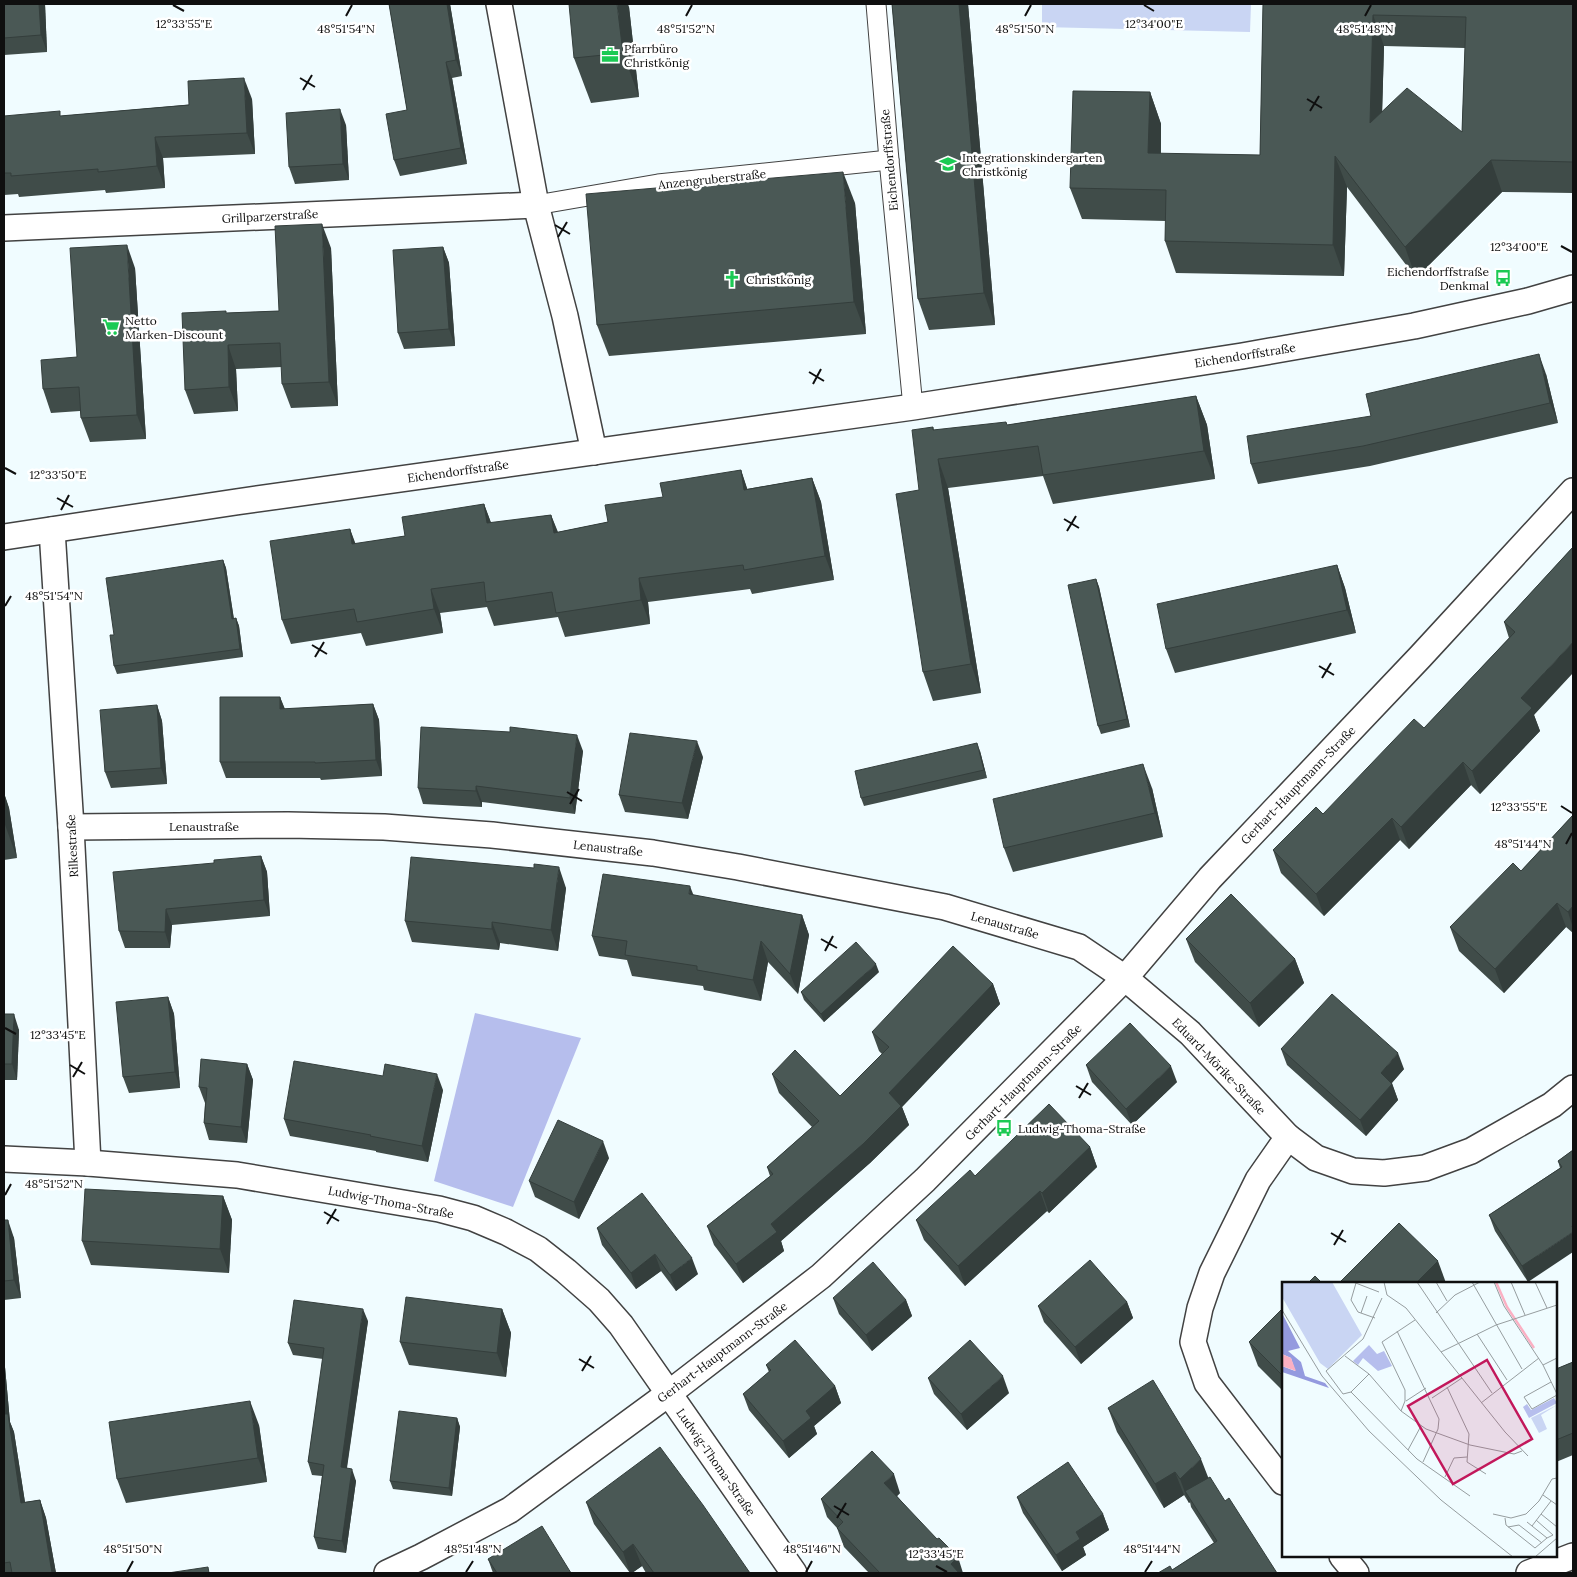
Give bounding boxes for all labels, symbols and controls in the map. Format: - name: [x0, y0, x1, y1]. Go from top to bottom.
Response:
- text: 12°33'55"E: [156, 16, 212, 31]
- text: 12°34'00"E: [1125, 16, 1183, 31]
- text: 48°51'54"N: [317, 21, 375, 36]
- text: 48°51'52"N: [657, 21, 715, 36]
- text: 48°51'50"N: [996, 21, 1054, 36]
- text: 48°51'48"N: [1336, 21, 1394, 36]
- place label: Pfarrbüro Christkönig: [624, 41, 689, 70]
- office icon: Pfarrbüro Christkönig: [600, 45, 620, 65]
- street label: Eichendorffstraße: [877, 108, 901, 211]
- place label: Integrationskindergarten Christkönig: [962, 150, 1102, 179]
- school or university icon: Integrationskindergarten Christkönig: [938, 154, 958, 174]
- street label: Anzengruberstraße: [656, 166, 767, 192]
- street label: Grillparzerstraße: [221, 206, 319, 226]
- text: 12°34'00"E: [1490, 239, 1548, 254]
- place label: Eichendorffstraße Denkmal: [1387, 264, 1489, 293]
- bus stop icon: Eichendorffstraße Denkmal: [1493, 268, 1513, 288]
- church icon: Christkönig: [722, 269, 742, 289]
- place label: Christkönig: [746, 272, 811, 287]
- place label: Netto Marken-Discount: [125, 313, 224, 342]
- supermarket icon: Netto Marken-Discount: [101, 317, 121, 337]
- street label: Eichendorffstraße: [1193, 340, 1297, 370]
- street label: Eichendorffstraße: [406, 456, 510, 486]
- text: 12°33'50"E: [29, 467, 87, 482]
- text: 48°51'54"N: [25, 588, 83, 603]
- street label: Gerhart-Hauptmann-Straße: [1237, 722, 1359, 847]
- text: 12°33'55"E: [1491, 799, 1547, 814]
- street label: Rilkestraße: [63, 814, 81, 878]
- street label: Lenaustraße: [169, 819, 240, 834]
- text: 48°51'44"N: [1494, 836, 1552, 851]
- street label: Lenaustraße: [572, 837, 644, 859]
- street label: Lenaustraße: [969, 908, 1041, 942]
- street label: Eduard-Mörike-Straße: [1169, 1015, 1269, 1118]
- street label: Gerhart-Hauptmann-Straße: [962, 1020, 1085, 1143]
- text: 12°33'45"E: [30, 1027, 86, 1042]
- bus stop icon: Ludwig-Thoma-Straße: [994, 1118, 1014, 1138]
- place label: Ludwig-Thoma-Straße: [1018, 1121, 1146, 1136]
- text: 48°51'52"N: [25, 1176, 83, 1191]
- street label: Ludwig-Thoma-Straße: [327, 1182, 456, 1222]
- inset map: [1282, 1282, 1557, 1557]
- street label: Gerhart-Hauptmann-Straße: [654, 1298, 790, 1406]
- street label: Ludwig-Thoma-Straße: [673, 1405, 759, 1519]
- text: 48°51'50"N: [104, 1541, 162, 1556]
- text: 48°51'48"N: [444, 1541, 502, 1556]
- text: 48°51'46"N: [783, 1541, 841, 1556]
- text: 48°51'44"N: [1123, 1541, 1181, 1556]
- text: 12°33'45"E: [908, 1546, 964, 1561]

